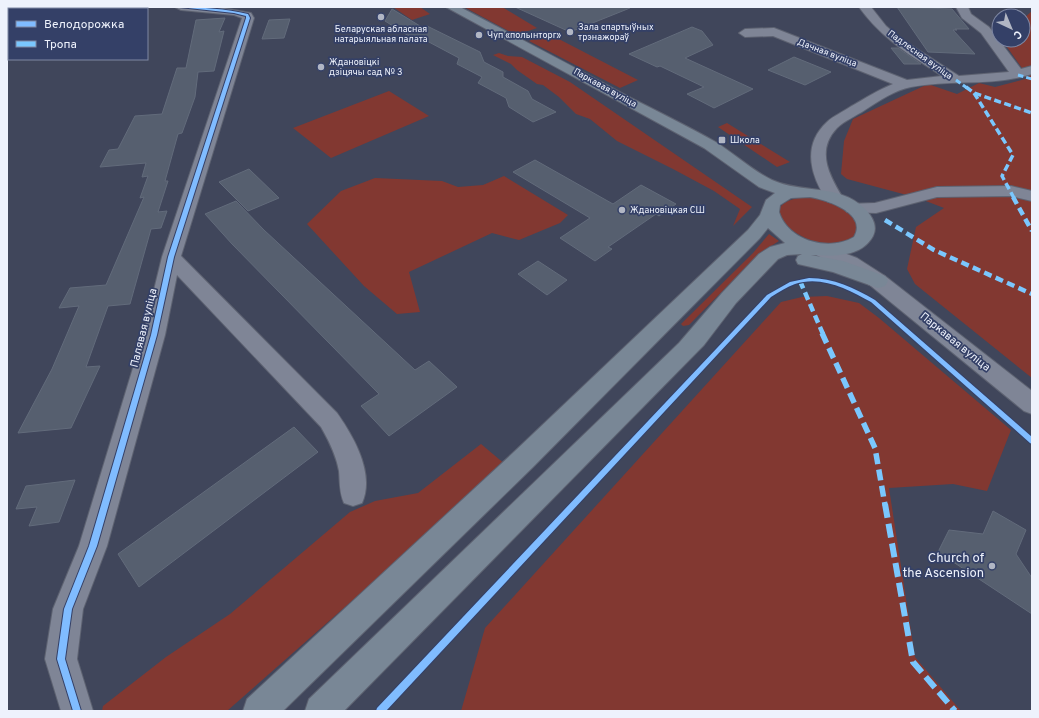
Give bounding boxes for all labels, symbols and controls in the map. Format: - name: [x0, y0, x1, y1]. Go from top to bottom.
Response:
- legend: [8, 8, 148, 60]
- north arrow: [991, 8, 1031, 48]
- marker: Беларуская абласная натарыяльная палата: [376, 12, 386, 22]
- text: Велодорожка: [44, 17, 124, 33]
- place label: Зала спартыўных трэнажораў: [578, 22, 654, 43]
- place label: Беларуская абласная натарыяльная палата: [334, 24, 428, 45]
- marker: Зала спартыўных трэнажораў: [565, 27, 575, 37]
- text: С: [1010, 27, 1025, 42]
- street label: Падлесная вуліца: [886, 28, 955, 82]
- marker: Чуп «полынторг»: [474, 30, 484, 40]
- place label: Чуп «полынторг»: [487, 30, 561, 41]
- text: Тропа: [44, 37, 77, 53]
- street label: Дачная вуліца: [796, 37, 859, 69]
- place label: Ждановіцкі дзіцячы сад № 3: [329, 57, 402, 78]
- marker: Ждановіцкі дзіцячы сад № 3: [316, 62, 326, 72]
- street label: Паркавая вуліца: [571, 66, 639, 110]
- marker: Школа: [717, 135, 727, 145]
- place label: Школа: [730, 135, 760, 146]
- marker: Ждановіцкая СШ: [617, 205, 627, 215]
- place label: Ждановіцкая СШ: [630, 205, 705, 216]
- street label: Палявая вуліца: [127, 287, 161, 369]
- street label: Паркавая вуліца: [917, 309, 993, 375]
- place label: Church of the Ascension: [903, 551, 985, 582]
- marker: Church of the Ascension: [987, 561, 997, 571]

